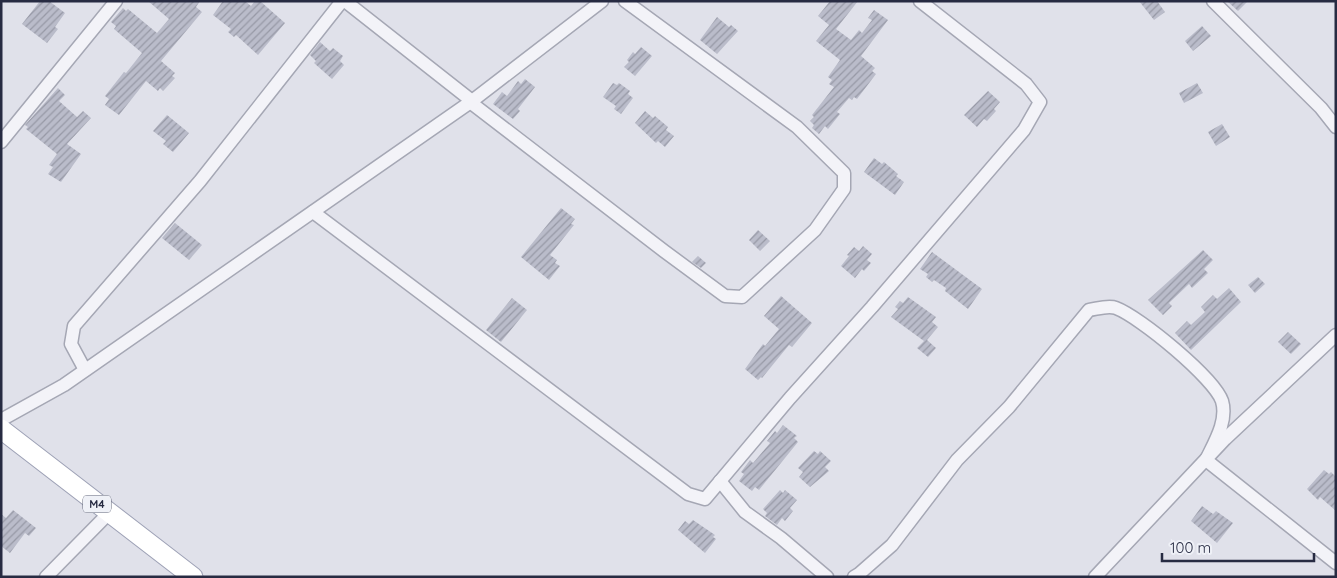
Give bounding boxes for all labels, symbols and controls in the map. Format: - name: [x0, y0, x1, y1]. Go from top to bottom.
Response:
- road number: M4: [83, 496, 111, 512]
- scale bar: [1162, 530, 1314, 562]
- text: 100 m: [1170, 538, 1211, 557]

